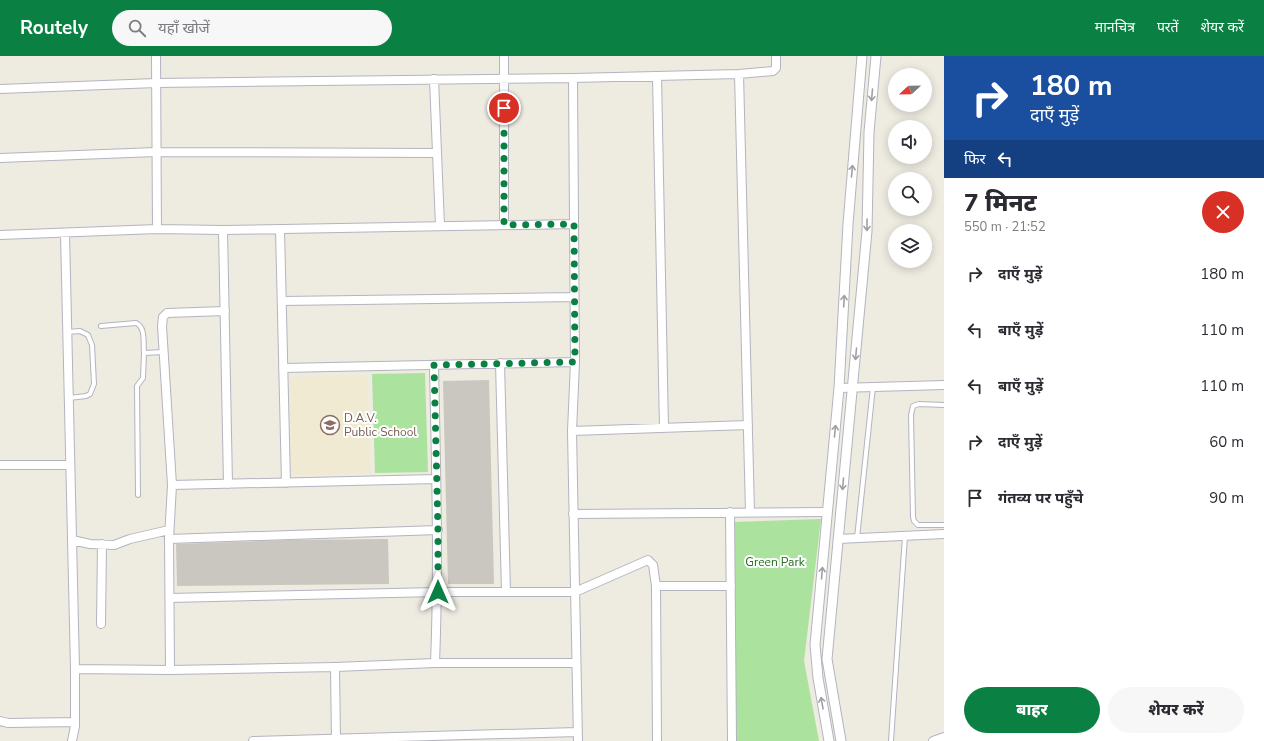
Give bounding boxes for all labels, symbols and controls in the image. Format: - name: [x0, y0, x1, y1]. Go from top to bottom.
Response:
- search box: [112, 10, 392, 46]
- text: Routely: [20, 15, 88, 41]
- icon: search: [126, 17, 148, 39]
- text: यहाँ खोजें: [158, 18, 210, 38]
- text: मानचित्र: [1095, 18, 1135, 37]
- text: परतें: [1157, 18, 1179, 37]
- text: शेयर करें: [1201, 18, 1244, 37]
- text: 180 m: [1030, 67, 1113, 105]
- north arrow: [888, 68, 932, 112]
- map controls: [888, 68, 932, 268]
- icon: right: [964, 72, 1016, 124]
- one-way arrow: [868, 88, 876, 101]
- pin: [487, 91, 521, 125]
- icon: arrive: [493, 97, 515, 119]
- text: दाएँ मुड़ें: [1030, 103, 1079, 127]
- button: sound: [888, 120, 932, 164]
- icon: left: [994, 148, 1016, 170]
- text: फिर: [964, 149, 986, 169]
- one-way arrow: [848, 165, 856, 178]
- button: search: [888, 172, 932, 216]
- text: 7 मिनट: [964, 187, 1037, 219]
- button: close: [1202, 191, 1244, 233]
- one-way arrow: [863, 218, 871, 231]
- text: 550 m · 21:52: [964, 218, 1046, 236]
- button: layers: [888, 224, 932, 268]
- icon: right: [964, 263, 986, 285]
- text: दाएँ मुड़ें: [998, 264, 1042, 284]
- text: 180 m: [1200, 264, 1244, 284]
- one-way arrow: [840, 295, 847, 308]
- icon: left: [964, 319, 986, 341]
- text: बाएँ मुड़ें: [998, 320, 1043, 340]
- text: 110 m: [1200, 320, 1244, 340]
- one-way arrow: [852, 347, 859, 360]
- icon: left: [964, 375, 986, 397]
- text: बाएँ मुड़ें: [998, 376, 1043, 396]
- text: 110 m: [1200, 376, 1244, 396]
- place label: D.A.V. Public School: [344, 410, 417, 440]
- school or university icon: D.A.V. Public School: [319, 414, 341, 436]
- one-way arrow: [831, 425, 839, 438]
- icon: right: [964, 431, 986, 453]
- text: दाएँ मुड़ें: [998, 432, 1042, 452]
- text: 60 m: [1209, 432, 1244, 452]
- one-way arrow: [840, 477, 847, 490]
- icon: arrive: [964, 487, 986, 509]
- text: गंतव्य पर पहुँचे: [998, 488, 1083, 508]
- text: 90 m: [1209, 488, 1244, 508]
- park label: Green Park: [745, 554, 806, 570]
- one-way arrow: [818, 567, 825, 580]
- position arrow: [417, 571, 459, 613]
- button: बाहर: [964, 687, 1100, 733]
- button: शेयर करें: [1108, 687, 1244, 733]
- one-way arrow: [818, 696, 826, 709]

